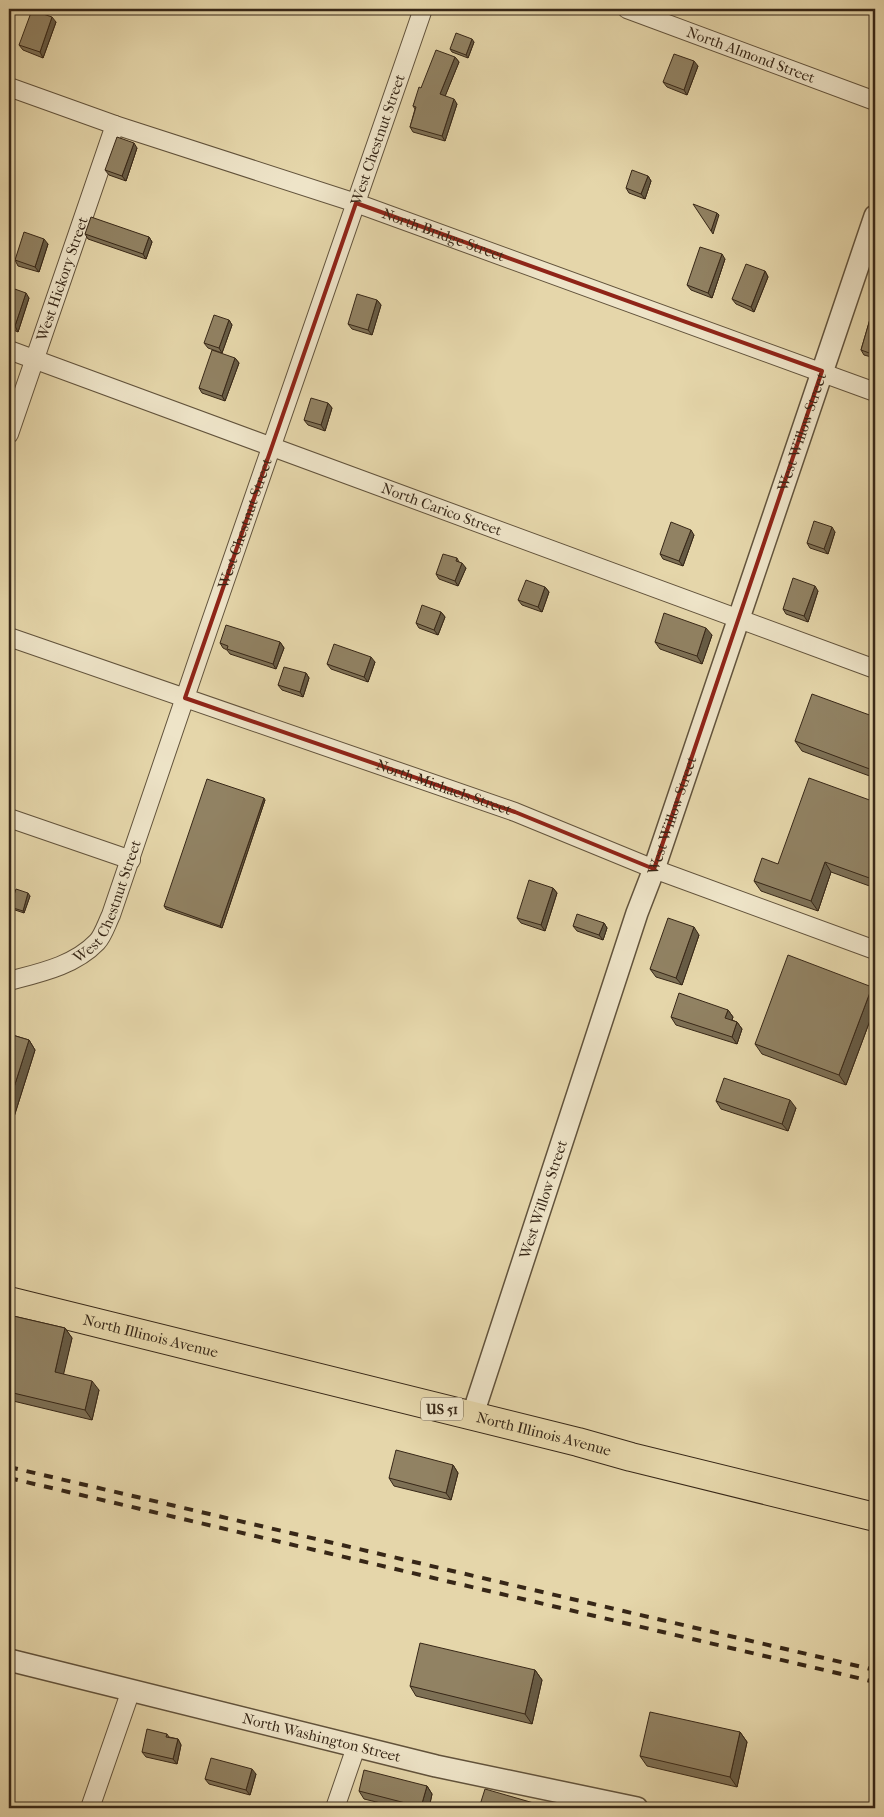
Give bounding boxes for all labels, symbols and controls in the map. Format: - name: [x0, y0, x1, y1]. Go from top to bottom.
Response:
- street label: North Almond Street: [684, 23, 818, 87]
- street label: West Chestnut Street: [346, 71, 409, 208]
- street label: North Bridge Street: [380, 204, 508, 266]
- street label: West Hickory Street: [32, 214, 92, 344]
- street label: West Willow Street: [773, 370, 831, 494]
- street label: West Chestnut Street: [214, 455, 276, 592]
- street label: North Carico Street: [379, 479, 505, 540]
- street label: West Willow Street: [643, 753, 701, 878]
- street label: North Michaels Street: [374, 756, 514, 819]
- street label: West Chestnut Street: [69, 837, 145, 967]
- street label: West Willow Street: [515, 1137, 571, 1262]
- street label: North Illinois Avenue: [81, 1311, 221, 1362]
- road number: US 51: [421, 1398, 463, 1420]
- street label: North Illinois Avenue: [474, 1408, 614, 1460]
- street label: North Washington Street: [240, 1709, 403, 1766]

